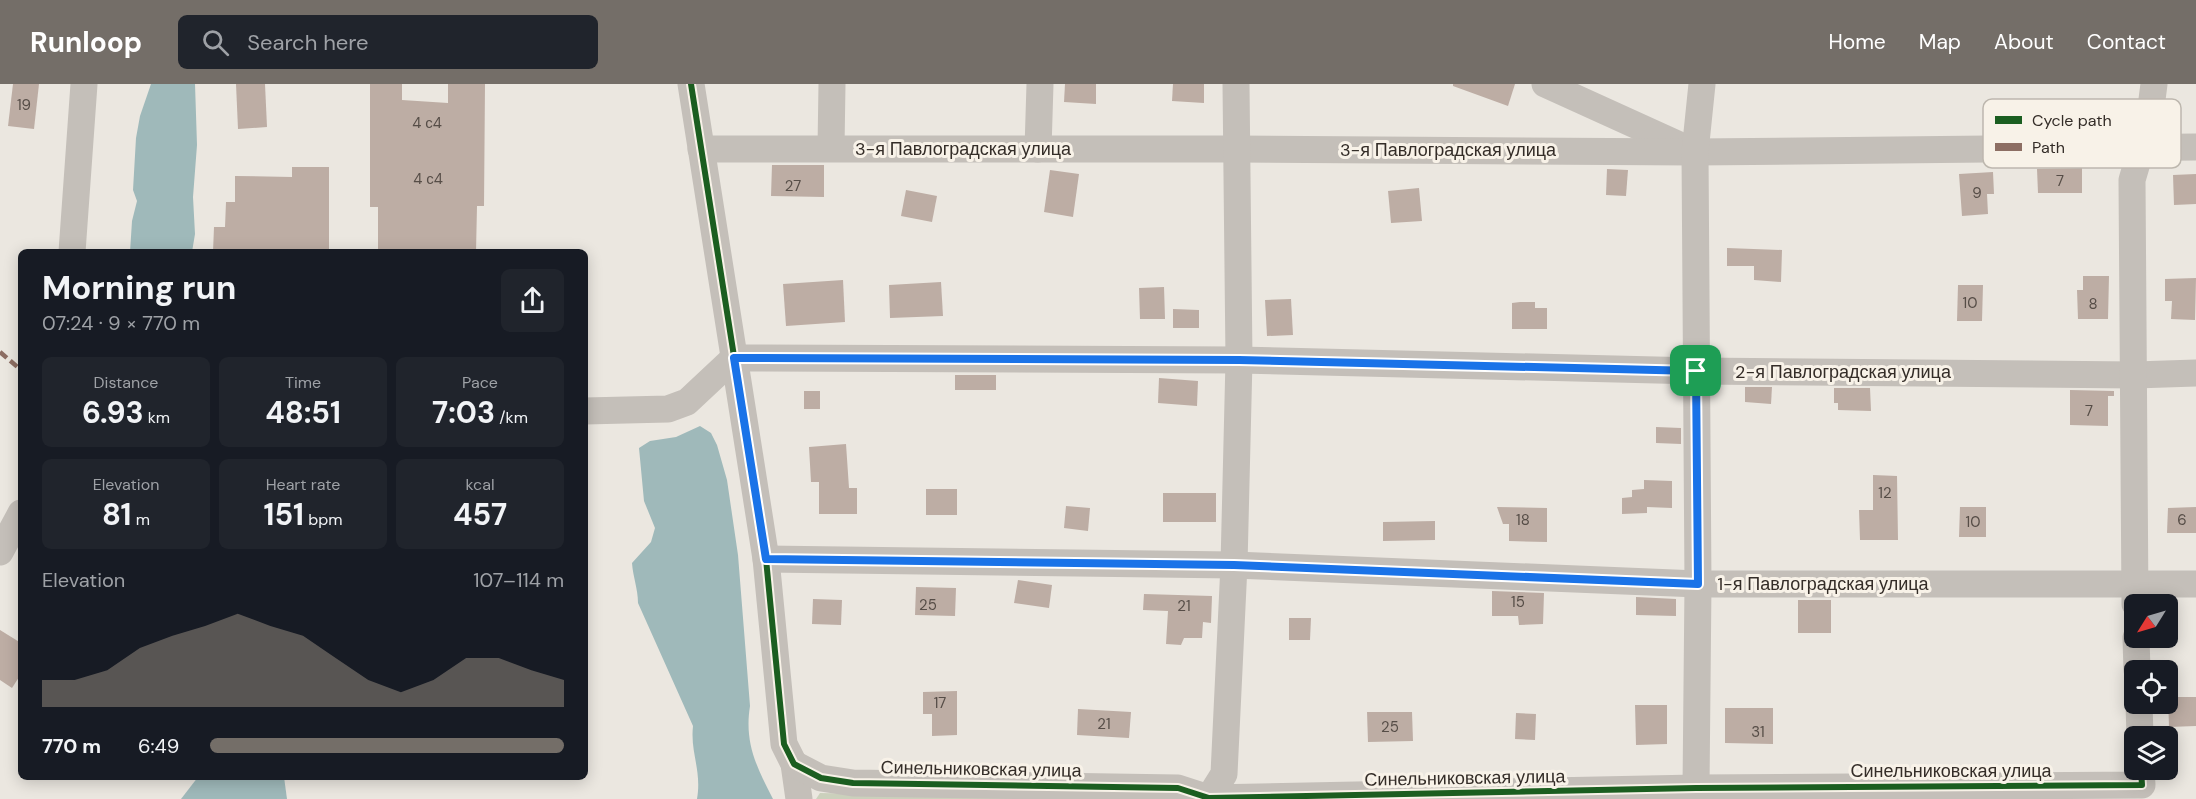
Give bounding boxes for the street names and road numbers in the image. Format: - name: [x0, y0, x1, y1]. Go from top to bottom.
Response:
- street label: 3-я Павлоградская улица: [855, 137, 1072, 161]
- street label: 3-я Павлоградская улица: [1340, 138, 1557, 162]
- street label: 2-я Павлоградская улица: [1735, 360, 1952, 384]
- street label: 1-я Павлоградская улица: [1717, 572, 1930, 596]
- street label: Синельниковская улица: [880, 755, 1083, 783]
- street label: Синельниковская улица: [1850, 759, 2053, 783]
- street label: Синельниковская улица: [1364, 764, 1567, 792]

